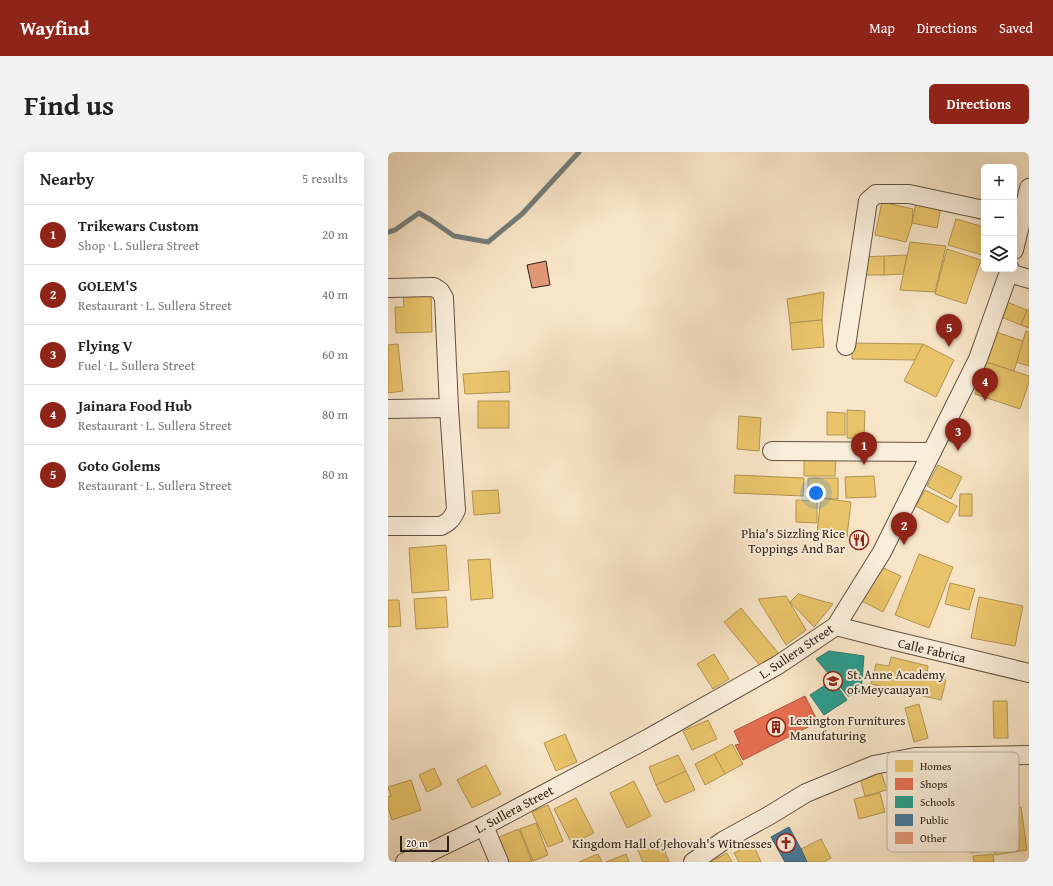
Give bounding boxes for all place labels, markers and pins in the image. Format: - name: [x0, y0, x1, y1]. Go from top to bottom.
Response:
- pin: 5: [936, 314, 962, 347]
- pin: 4: [972, 368, 998, 401]
- pin: 3: [945, 418, 971, 451]
- pin: 1: [851, 432, 877, 465]
- pin: 2: [891, 512, 917, 545]
- place label: Phia's Sizzling Rice Toppings And Bar: [741, 524, 846, 558]
- restaurant icon: Phia's Sizzling Rice Toppings And Bar: [848, 529, 870, 551]
- place label: St. Anne Academy of Meycauayan: [847, 665, 946, 699]
- school or university icon: St. Anne Academy of Meycauayan: [822, 670, 844, 692]
- place label: Lexington Furnitures Manufaturing: [790, 711, 905, 745]
- building icon: Lexington Furnitures Manufaturing: [765, 716, 787, 738]
- church icon: Kingdom Hall of Jehovah's Witnesses: [775, 832, 797, 854]
- place label: Kingdom Hall of Jehovah's Witnesses: [572, 834, 772, 853]

